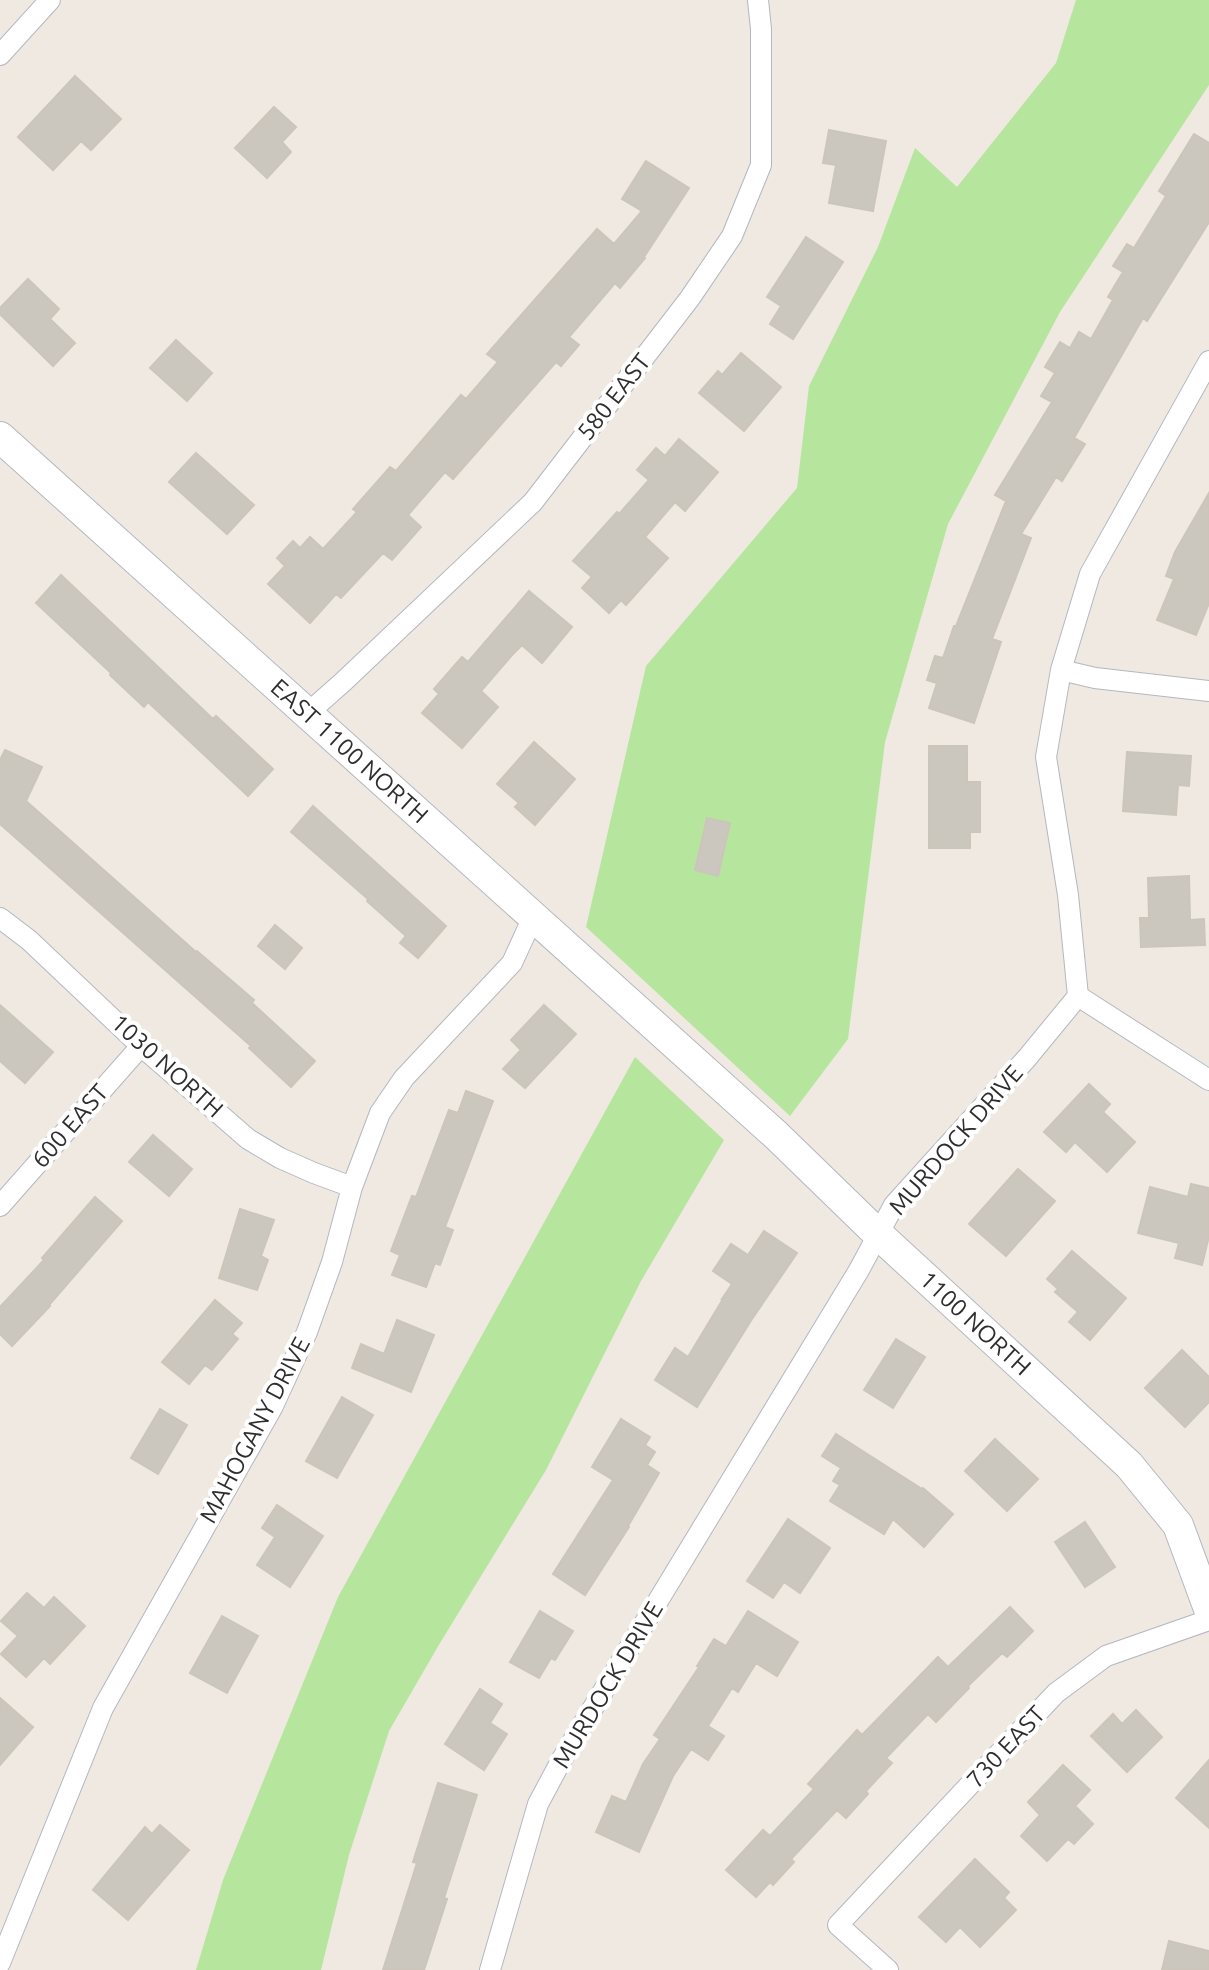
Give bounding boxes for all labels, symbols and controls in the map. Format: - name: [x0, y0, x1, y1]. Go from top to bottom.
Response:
- street label: 580 EAST: [572, 348, 656, 445]
- street label: EAST 1100 NORTH: [266, 673, 434, 828]
- street label: 1030 NORTH: [106, 1009, 229, 1123]
- street label: MURDOCK DRIVE: [883, 1059, 1028, 1220]
- street label: 600 EAST: [26, 1078, 113, 1173]
- street label: 1100 NORTH: [915, 1266, 1036, 1381]
- street label: MAHOGANY DRIVE: [194, 1332, 315, 1527]
- street label: MURDOCK DRIVE: [547, 1597, 668, 1773]
- street label: 730 EAST: [961, 1700, 1050, 1793]

